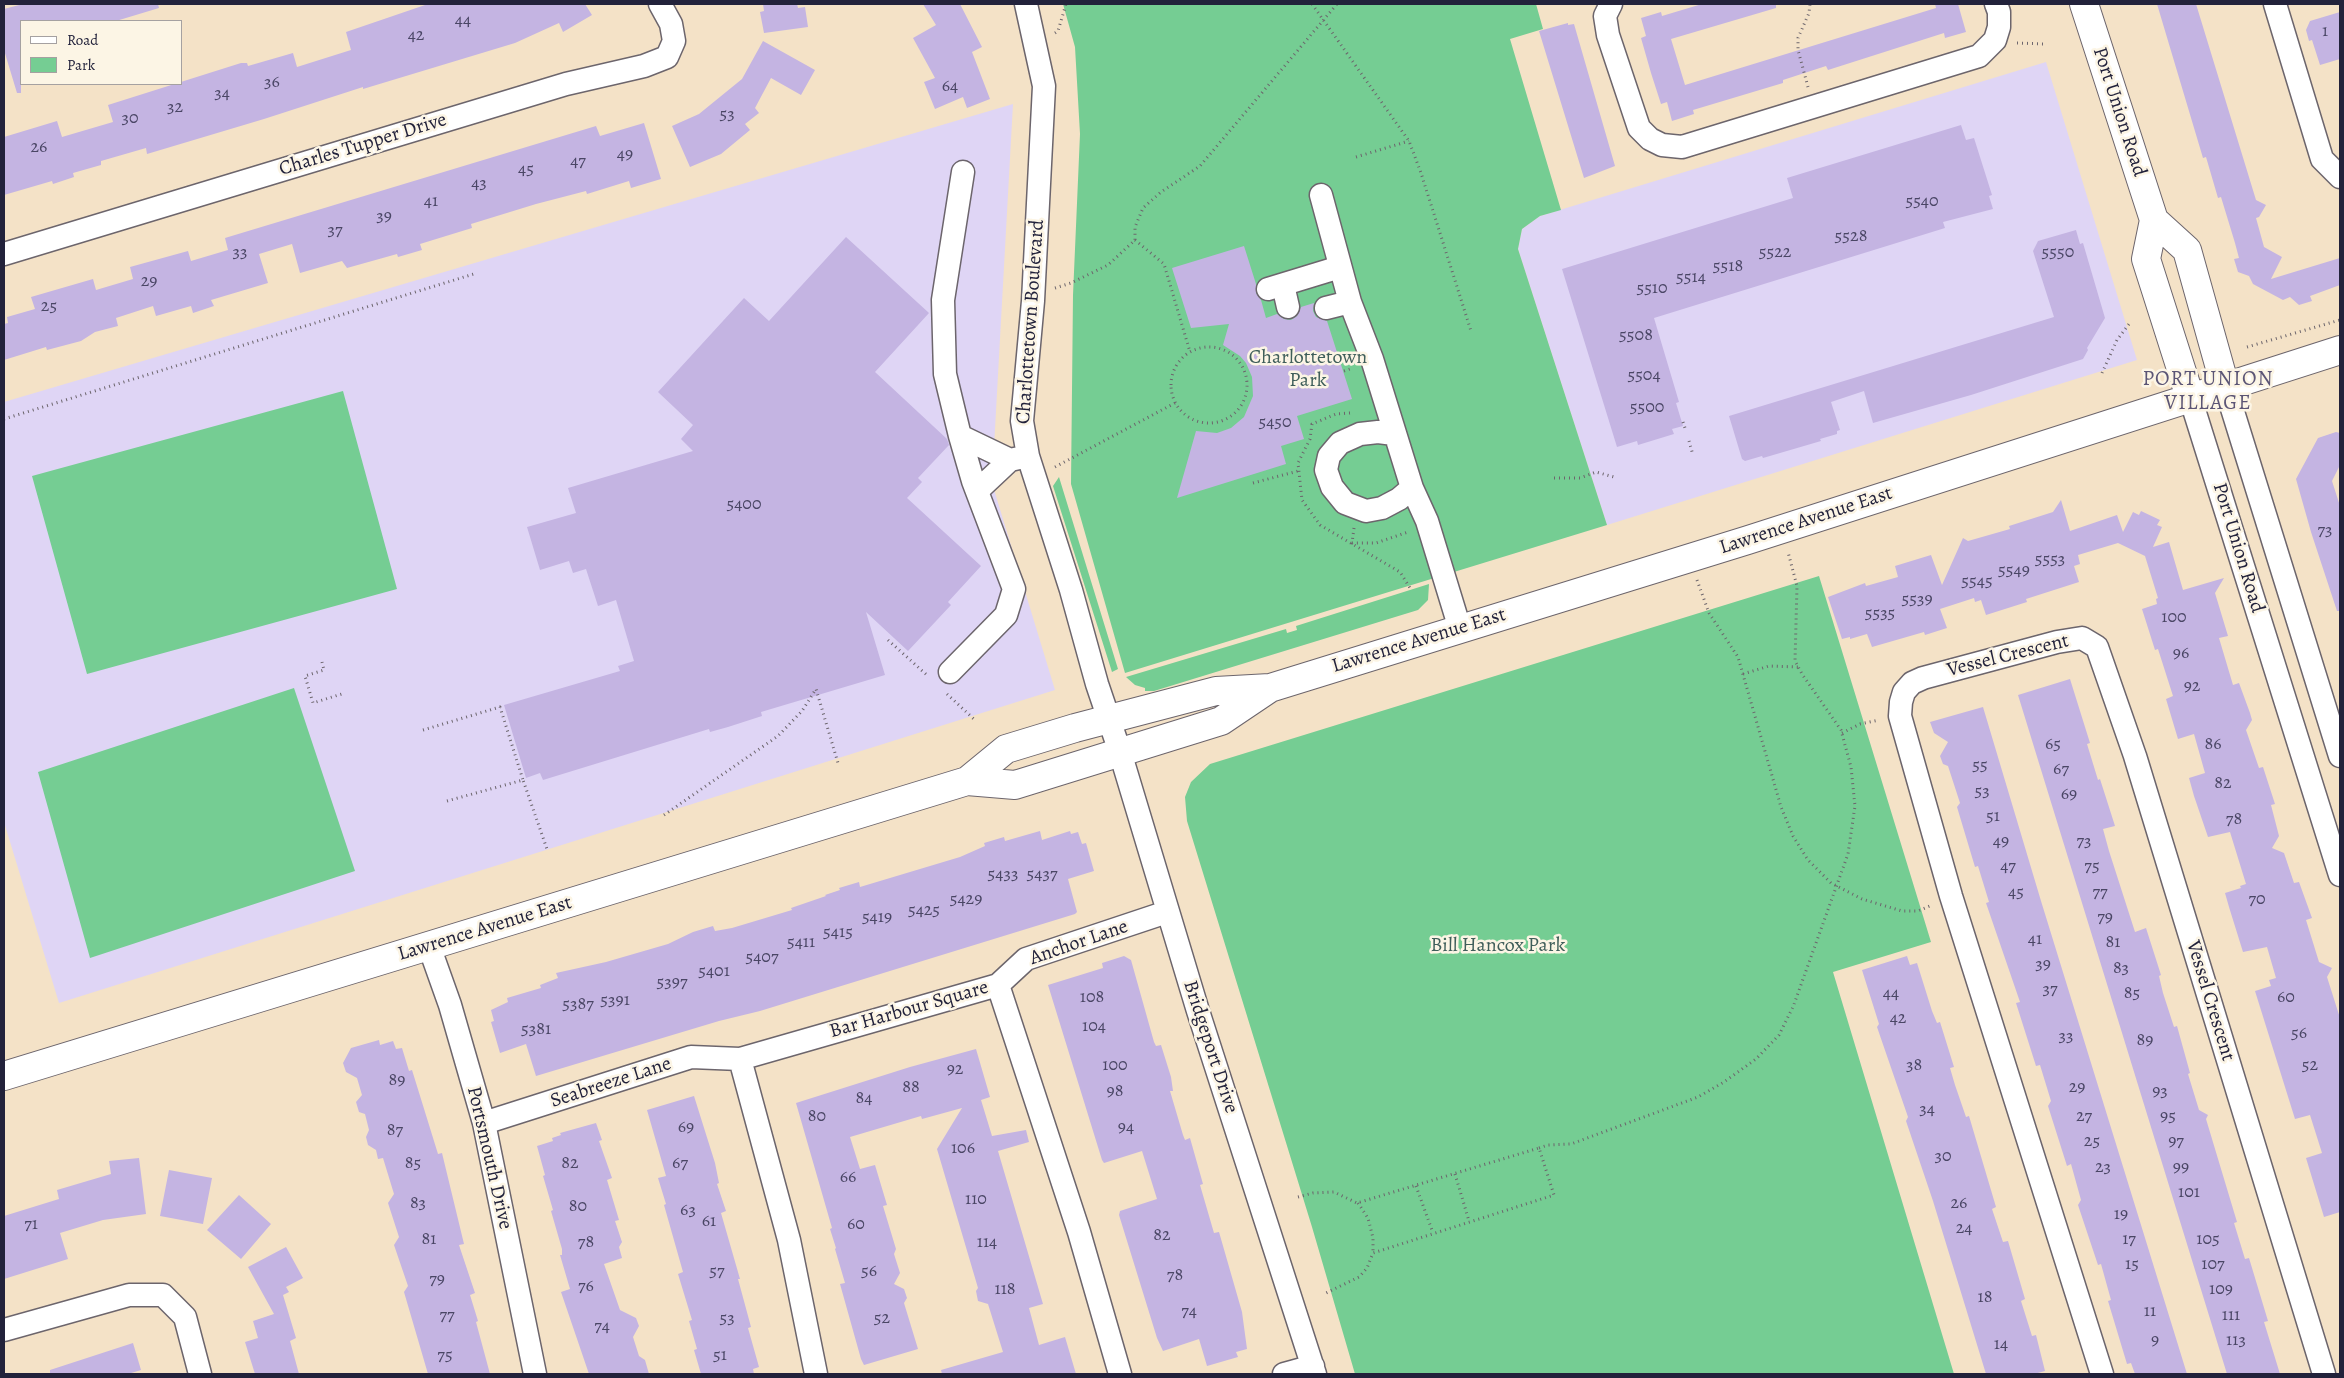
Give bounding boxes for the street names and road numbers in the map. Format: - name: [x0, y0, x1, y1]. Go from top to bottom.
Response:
- street label: Port Union Road: [2087, 44, 2151, 180]
- street label: Charles Tupper Drive: [276, 108, 450, 182]
- street label: Charlottetown Boulevard: [1012, 219, 1050, 425]
- street label: Port Union Road: [2207, 480, 2269, 616]
- street label: Lawrence Avenue East: [1716, 482, 1896, 560]
- street label: Lawrence Avenue East: [1329, 603, 1509, 679]
- street label: Vessel Crescent: [1945, 629, 2071, 683]
- street label: Lawrence Avenue East: [395, 891, 575, 967]
- street label: Anchor Lane: [1027, 915, 1131, 971]
- street label: Vessel Crescent: [2180, 938, 2240, 1064]
- street label: Bar Harbour Square: [827, 976, 991, 1044]
- street label: Bridgeport Drive: [1177, 977, 1243, 1117]
- street label: Seabreeze Lane: [548, 1052, 674, 1114]
- street label: Portsmouth Drive: [461, 1084, 517, 1232]

